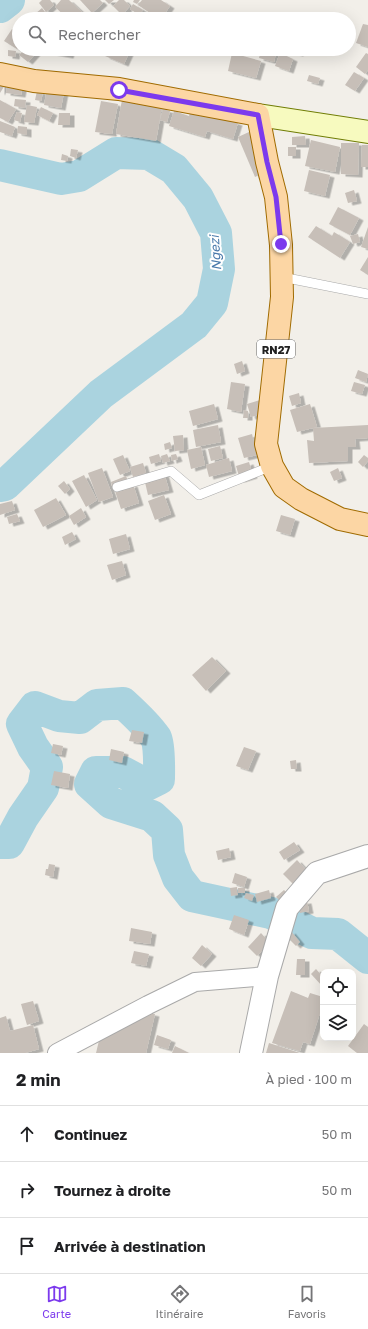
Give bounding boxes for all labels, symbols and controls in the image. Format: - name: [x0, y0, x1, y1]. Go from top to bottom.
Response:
- search box: [12, 12, 356, 56]
- icon: search: [26, 23, 48, 45]
- text: Rechercher: [58, 25, 141, 43]
- route start: [110, 81, 128, 99]
- water label: Ngezi: [206, 233, 224, 271]
- route end: [272, 235, 290, 253]
- road number: RN27: [257, 340, 295, 358]
- map controls: [320, 969, 356, 1041]
- button: locate: [320, 969, 356, 1005]
- button: layers: [320, 1005, 356, 1041]
- text: 2 min: [16, 1069, 60, 1090]
- text: À pied · 100 m: [265, 1071, 352, 1087]
- icon: ahead: [16, 1123, 38, 1145]
- text: Continuez: [54, 1125, 127, 1143]
- text: 50 m: [322, 1126, 352, 1142]
- icon: right: [16, 1179, 38, 1201]
- text: Tournez à droite: [54, 1181, 171, 1199]
- text: 50 m: [322, 1182, 352, 1198]
- icon: arrive: [16, 1235, 38, 1257]
- text: Arrivée à destination: [54, 1237, 206, 1255]
- tab: Carte: [42, 1283, 71, 1320]
- tab: Itinéraire: [156, 1283, 203, 1320]
- tab: Favoris: [288, 1283, 326, 1320]

